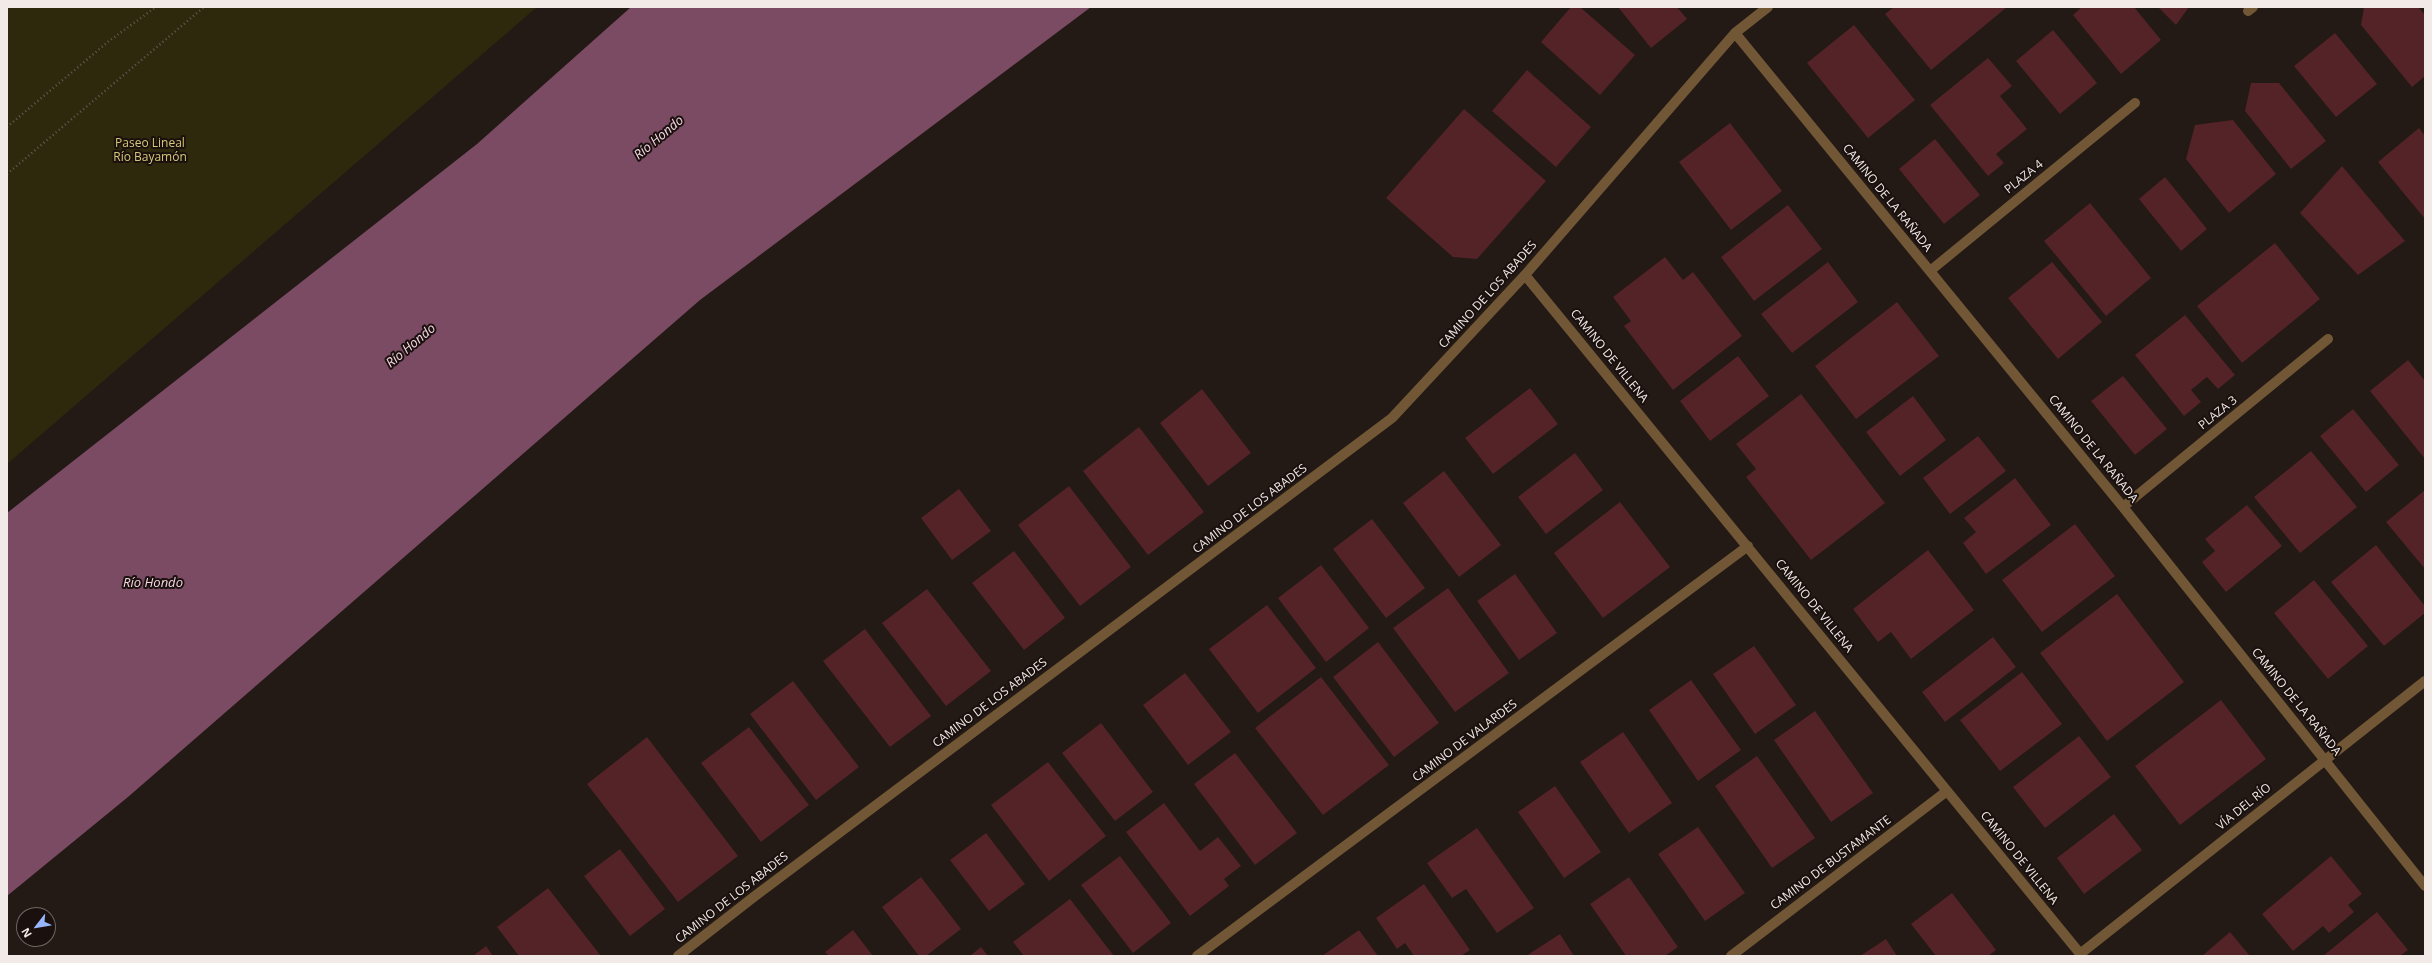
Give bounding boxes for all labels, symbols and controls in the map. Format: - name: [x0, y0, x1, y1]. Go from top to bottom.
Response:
- water label: Río Hondo: [631, 113, 687, 163]
- park label: Paseo Lineal Río Bayamón: [113, 137, 187, 165]
- street label: CAMINO DE LA RAÑADA: [1839, 141, 1935, 255]
- street label: PLAZA 4: [2002, 157, 2046, 197]
- street label: CAMINO DE LOS ABADES: [1436, 238, 1540, 352]
- street label: CAMINO DE VILLENA: [1567, 307, 1651, 405]
- water label: Río Hondo: [383, 321, 439, 371]
- street label: CAMINO DE LA RAÑADA: [2045, 392, 2141, 506]
- street label: PLAZA 3: [2196, 393, 2240, 433]
- street label: CAMINO DE LOS ABADES: [1190, 461, 1310, 557]
- street label: CAMINO DE VILLENA: [1772, 557, 1856, 655]
- water label: Río Hondo: [123, 575, 183, 591]
- street label: CAMINO DE LA RAÑADA: [2248, 645, 2344, 759]
- street label: CAMINO DE LOS ABADES: [930, 655, 1050, 751]
- street label: CAMINO DE VALARDES: [1410, 697, 1520, 785]
- street label: VÍA DEL RÍO: [2214, 781, 2274, 833]
- street label: CAMINO DE VILLENA: [1977, 809, 2061, 907]
- street label: CAMINO DE BUSTAMANTE: [1768, 813, 1894, 913]
- street label: CAMINO DE LOS ABADES: [673, 849, 791, 947]
- north arrow: [16, 907, 56, 947]
- text: N: [17, 925, 35, 941]

